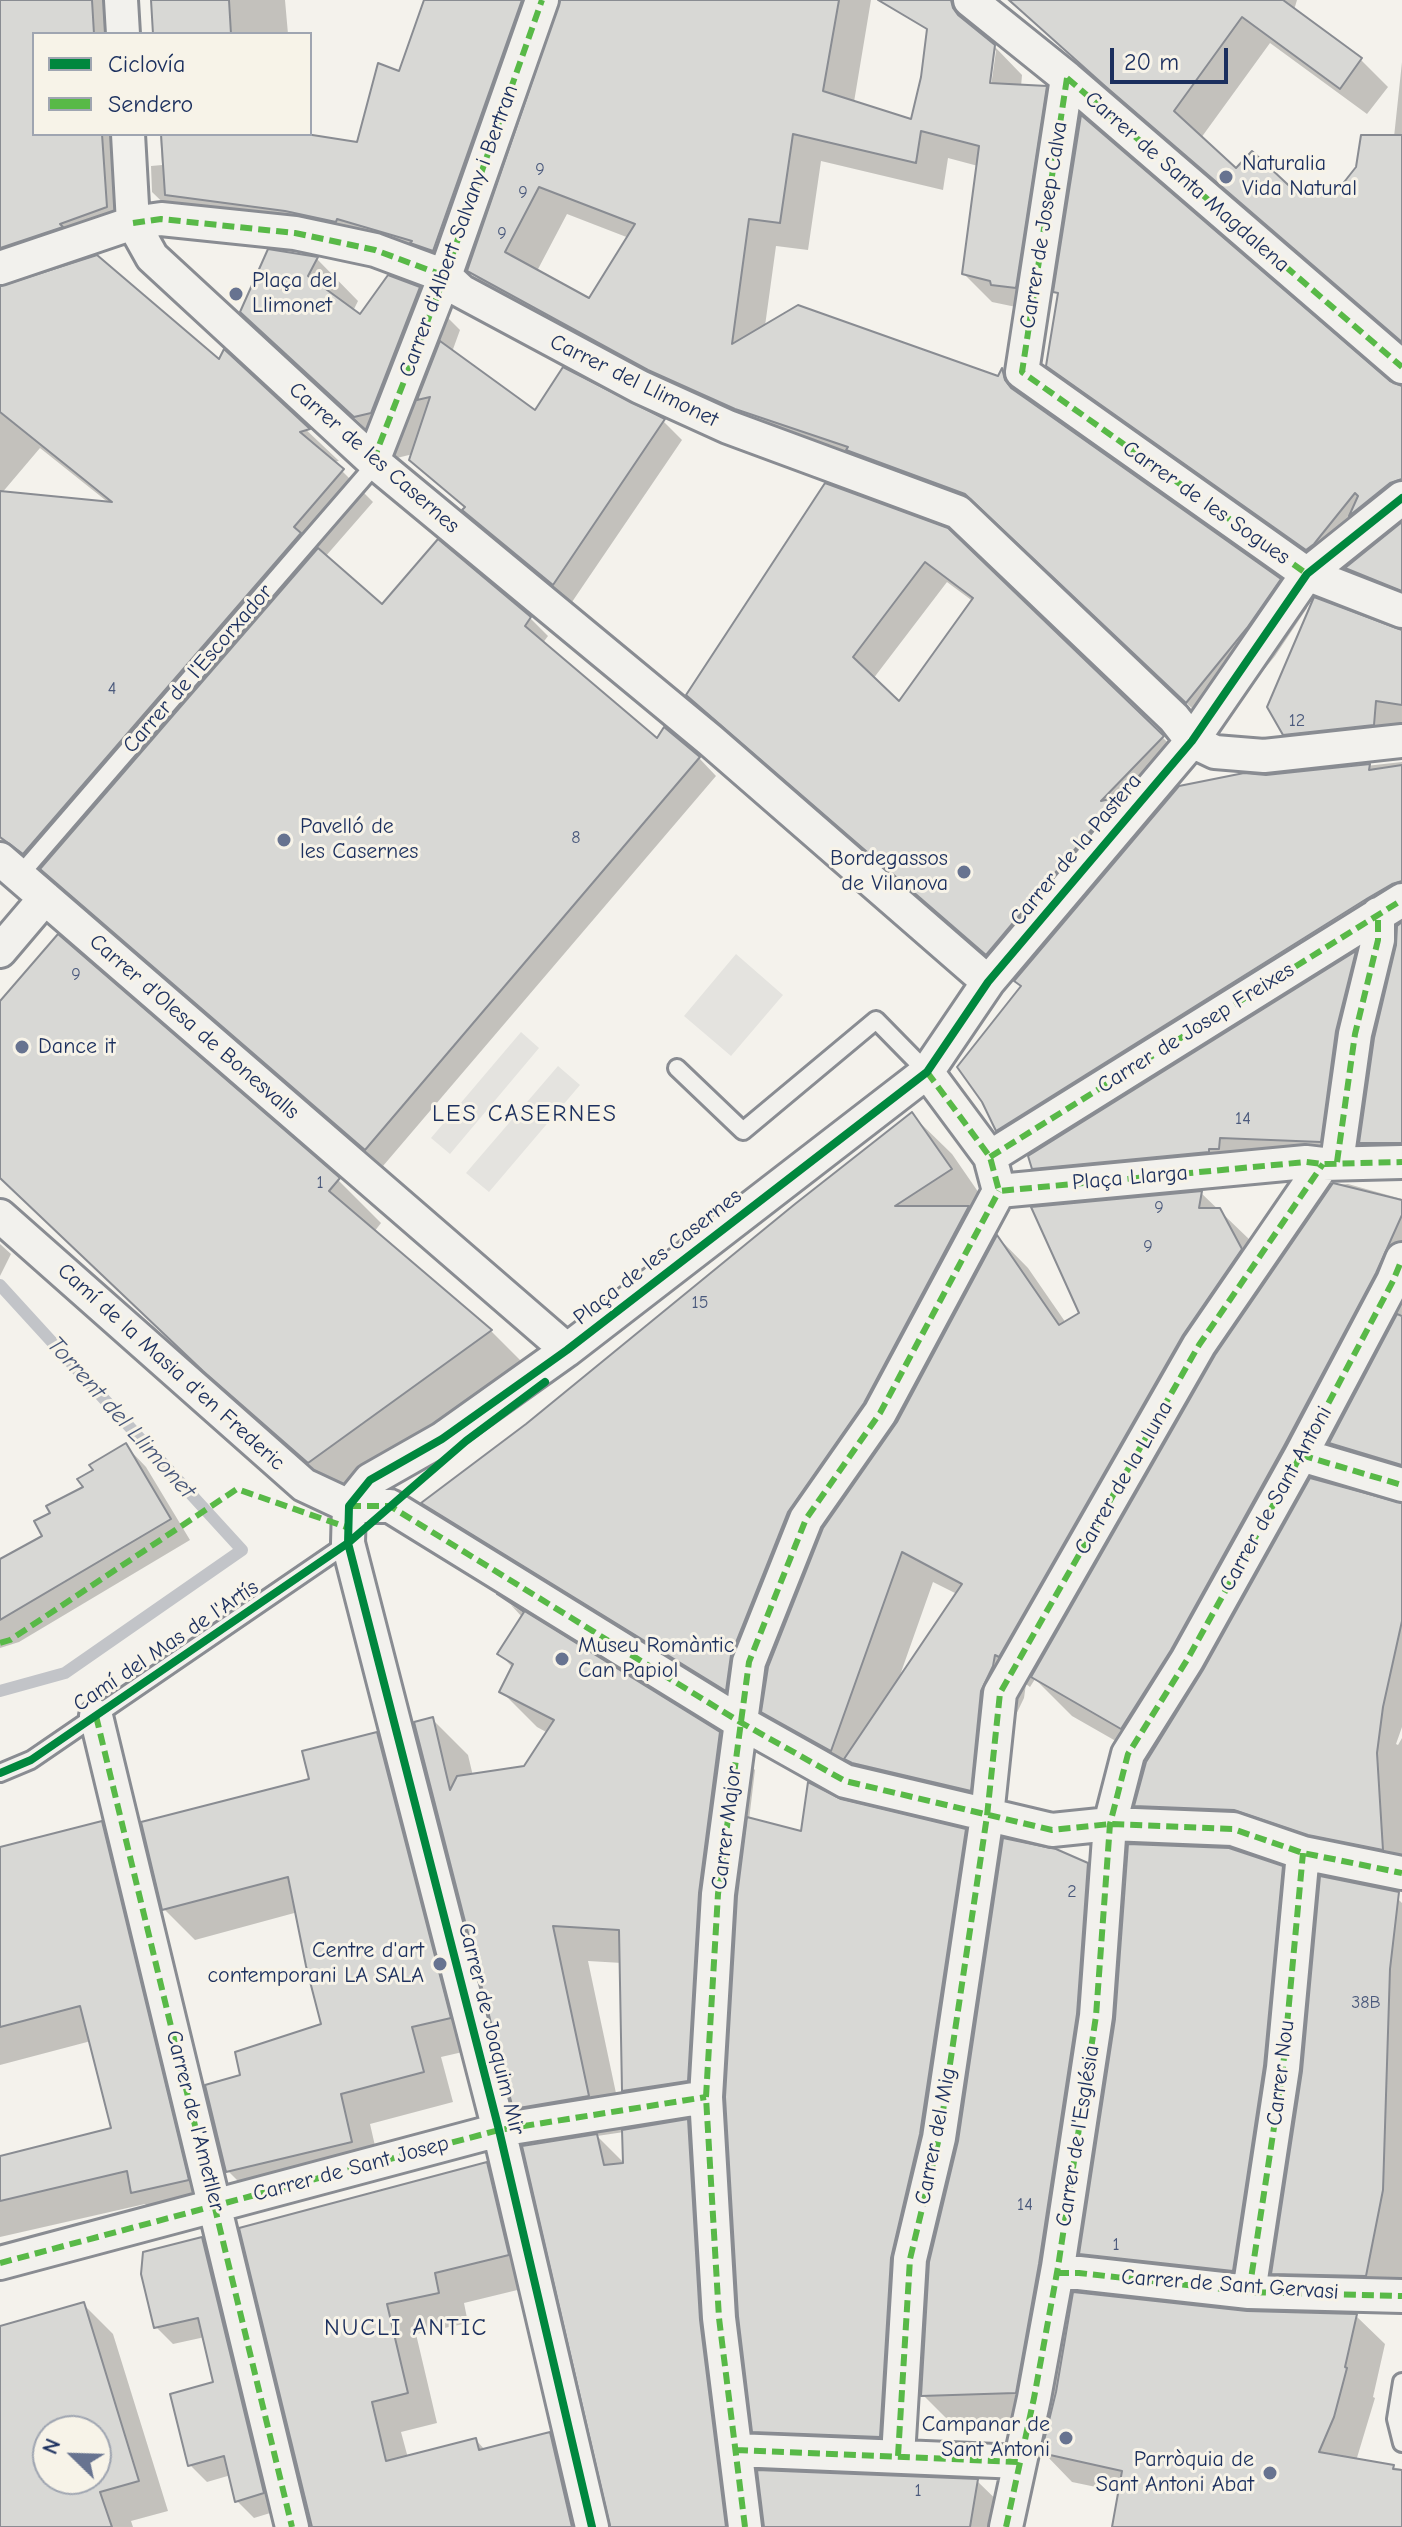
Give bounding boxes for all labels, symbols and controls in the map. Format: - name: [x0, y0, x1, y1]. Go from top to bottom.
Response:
- legend: [32, 32, 312, 136]
- scale bar: [1114, 32, 1232, 82]
- text: 20 m: [1124, 48, 1179, 76]
- text: Ciclovía: [108, 50, 185, 78]
- street label: Carrer d'Albert Salvany i Bertran: [394, 81, 524, 381]
- street label: Carrer de Santa Magdalena: [1079, 86, 1295, 278]
- text: Sendero: [108, 90, 193, 118]
- street label: Carrer de Josep Calva: [1015, 119, 1073, 331]
- place label: Naturalia Vida Natural: [1242, 151, 1357, 202]
- house number: 9: [535, 159, 545, 181]
- marker: Naturalia Vida Natural: [1217, 168, 1235, 186]
- house number: 9: [518, 182, 528, 204]
- house number: 9: [497, 223, 507, 245]
- place label: Plaça del Llimonet: [252, 268, 337, 320]
- marker: Plaça del Llimonet: [227, 285, 245, 303]
- street label: Carrer del Llimonet: [546, 329, 722, 433]
- street label: Carrer de les Casernes: [283, 377, 465, 539]
- street label: Carrer de les Sogues: [1117, 435, 1295, 571]
- street label: Carrer de l'Escorxador: [118, 579, 278, 759]
- house number: 4: [108, 678, 116, 700]
- house number: 12: [1289, 710, 1305, 732]
- street label: Carrer de la Pastera: [1005, 768, 1147, 932]
- place label: Pavelló de les Casernes: [300, 814, 418, 866]
- house number: 8: [571, 827, 581, 849]
- marker: Pavelló de les Casernes: [275, 831, 293, 849]
- place label: Bordegassos de Vilanova: [830, 846, 948, 898]
- marker: Bordegassos de Vilanova: [955, 863, 973, 881]
- street label: Carrer d'Olesa de Bonesvalls: [84, 929, 304, 1125]
- street label: Carrer de Josep Freixes: [1093, 957, 1299, 1099]
- house number: 9: [71, 964, 81, 986]
- place label: Dance it: [38, 1034, 116, 1060]
- marker: Dance it: [13, 1038, 31, 1056]
- district label: LES CASERNES: [432, 1100, 618, 1128]
- house number: 14: [1235, 1108, 1251, 1130]
- street label: Plaça Llarga: [1071, 1160, 1189, 1196]
- house number: 1: [316, 1172, 324, 1194]
- street label: Plaça de les Casernes: [569, 1183, 747, 1331]
- house number: 9: [1154, 1197, 1164, 1219]
- house number: 9: [1143, 1236, 1153, 1258]
- street label: Camí de la Masia d'en Frederic: [52, 1258, 290, 1476]
- house number: 15: [692, 1292, 708, 1314]
- water label: Torrent del Llimonet: [41, 1331, 201, 1505]
- street label: Carrer de la Lluna: [1069, 1396, 1179, 1560]
- street label: Carrer de Sant Antoni: [1214, 1402, 1338, 1596]
- street label: Camí del Mas de l'Artís: [68, 1574, 264, 1718]
- place label: Museu Romàntic Can Papiol: [578, 1633, 734, 1684]
- marker: Museu Romàntic Can Papiol: [553, 1650, 571, 1668]
- street label: Carrer Major: [706, 1765, 748, 1891]
- house number: 2: [1067, 1881, 1077, 1903]
- street label: Carrer de Joaquim Mir: [452, 1920, 530, 2138]
- place label: Centre d'art contemporani LA SALA: [207, 1938, 424, 1990]
- marker: Centre d'art contemporani LA SALA: [431, 1955, 449, 1973]
- house number: 38B: [1351, 1992, 1381, 2014]
- street label: Carrer Nou: [1261, 2019, 1301, 2127]
- street label: Carrer de l'Ametller: [160, 2028, 230, 2214]
- street label: Carrer de l'Església: [1051, 2043, 1105, 2229]
- street label: Carrer del Mig: [910, 2065, 962, 2207]
- street label: Carrer de Sant Josep: [250, 2130, 452, 2208]
- house number: 14: [1017, 2194, 1033, 2216]
- house number: 1: [1112, 2234, 1120, 2256]
- street label: Carrer de Sant Gervasi: [1120, 2264, 1340, 2306]
- district label: NUCLI ANTIC: [324, 2314, 488, 2342]
- place label: Campanar de Sant Antoni: [922, 2412, 1050, 2464]
- north arrow: [32, 2415, 112, 2495]
- marker: Campanar de Sant Antoni: [1057, 2429, 1075, 2447]
- text: N: [37, 2435, 67, 2458]
- place label: Parròquia de Sant Antoni Abat: [1096, 2447, 1254, 2498]
- marker: Parròquia de Sant Antoni Abat: [1261, 2464, 1279, 2482]
- house number: 1: [914, 2480, 922, 2502]

